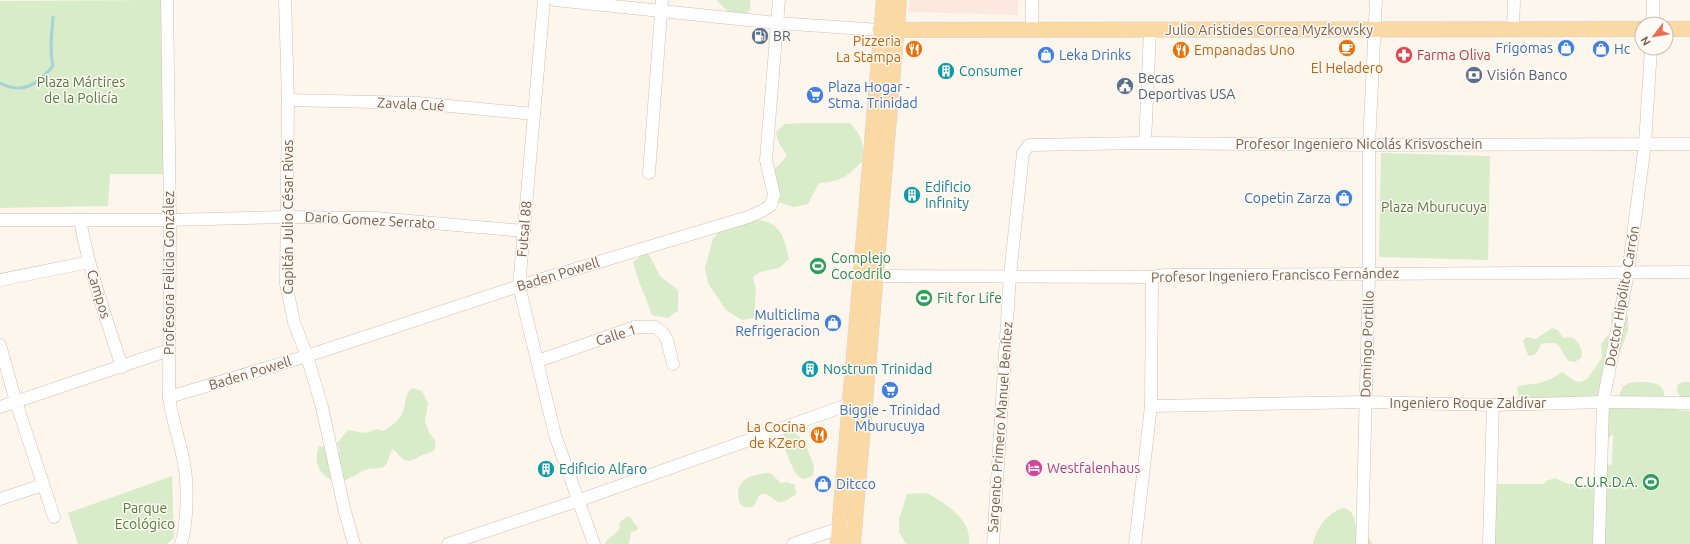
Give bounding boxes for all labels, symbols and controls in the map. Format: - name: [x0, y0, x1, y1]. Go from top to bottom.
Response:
- north arrow: [1634, 16, 1674, 56]
- street label: Julio Aristides Correa Myzkowsky: [1165, 22, 1373, 38]
- fuel station icon: BR: [750, 26, 770, 46]
- place label: BR: [773, 28, 791, 44]
- place label: Pizzeria La Stampa: [836, 33, 901, 65]
- text: N: [1638, 35, 1653, 48]
- cafe icon: El Heladero: [1337, 38, 1357, 58]
- shop icon: Frigomas: [1556, 38, 1576, 58]
- restaurant icon: Pizzeria La Stampa: [904, 39, 924, 59]
- shop icon: Hc: [1591, 39, 1611, 59]
- restaurant icon: Empanadas Uno: [1171, 40, 1191, 60]
- place label: Frigomas: [1496, 40, 1553, 56]
- place label: Hc: [1614, 41, 1631, 57]
- place label: Empanadas Uno: [1194, 42, 1295, 58]
- shop icon: Leka Drinks: [1036, 45, 1056, 65]
- pharmacy icon: Farma Oliva: [1394, 45, 1414, 65]
- place label: Leka Drinks: [1059, 47, 1131, 63]
- place label: Farma Oliva: [1417, 47, 1491, 63]
- place label: El Heladero: [1311, 60, 1383, 76]
- building icon: Consumer: [936, 61, 956, 81]
- place label: Consumer: [959, 63, 1024, 79]
- bank icon: Visión Banco: [1464, 65, 1484, 85]
- place label: Visión Banco: [1487, 67, 1567, 83]
- place label: Becas Deportivas USA: [1138, 70, 1235, 102]
- park label: Plaza Mártires de la Policía: [37, 74, 125, 106]
- public building icon: Becas Deportivas USA: [1115, 76, 1135, 96]
- place label: Plaza Hogar - Stma. Trinidad: [828, 79, 918, 111]
- supermarket icon: Plaza Hogar - Stma. Trinidad: [805, 85, 825, 105]
- street label: Zavala Cué: [377, 94, 445, 114]
- street label: Profesor Ingeniero Nicolás Krisvoschein: [1235, 136, 1483, 152]
- street label: Capitán Julio César Rivas: [280, 140, 296, 294]
- place label: Edificio Infinity: [925, 179, 971, 211]
- building icon: Edificio Infinity: [902, 185, 922, 205]
- shop icon: Copetin Zarza: [1334, 188, 1354, 208]
- place label: Copetin Zarza: [1244, 190, 1331, 206]
- street label: Profesora Felicia González: [161, 191, 177, 355]
- park label: Plaza Mburucuya: [1381, 199, 1487, 215]
- street label: Futsal 88: [514, 200, 534, 258]
- street label: Dario Gomez Serrato: [304, 209, 436, 231]
- street label: Doctor Hipólito Carrón: [1602, 224, 1642, 368]
- place label: Complejo Cocodrilo: [831, 250, 891, 282]
- street label: Baden Powell: [515, 254, 602, 294]
- sports icon: Complejo Cocodrilo: [808, 256, 828, 276]
- street label: Profesor Ingeniero Francisco Fernández: [1151, 265, 1399, 285]
- street label: Campos: [84, 268, 114, 320]
- sports icon: Fit for Life: [914, 288, 934, 308]
- place label: Fit for Life: [937, 290, 1002, 306]
- street label: Domingo Portillo: [1357, 290, 1377, 398]
- place label: Multiclima Refrigeracion: [735, 307, 820, 339]
- shop icon: Multiclima Refrigeracion: [823, 313, 843, 333]
- street label: Calle 1: [594, 321, 638, 349]
- street label: Sargento Primero Manuel Benítez: [985, 321, 1015, 533]
- street label: Baden Powell: [207, 353, 294, 393]
- building icon: Nostrum Trinidad: [800, 359, 820, 379]
- place label: Nostrum Trinidad: [823, 361, 932, 377]
- supermarket icon: Biggie - Trinidad Mburucuya: [880, 380, 900, 400]
- street label: Ingeniero Roque Zaldívar: [1390, 395, 1547, 411]
- place label: Biggie - Trinidad Mburucuya: [840, 402, 940, 434]
- place label: La Cocina de KZero: [747, 419, 806, 451]
- restaurant icon: La Cocina de KZero: [809, 425, 829, 445]
- hotel icon: Westfalenhaus: [1024, 458, 1044, 478]
- building icon: Edificio Alfaro: [536, 459, 556, 479]
- place label: Westfalenhaus: [1047, 460, 1140, 476]
- place label: Edificio Alfaro: [559, 461, 647, 477]
- sports icon: C.U.R.D.A.: [1641, 472, 1661, 492]
- shop icon: Ditcco: [813, 474, 833, 494]
- place label: C.U.R.D.A.: [1574, 474, 1638, 490]
- place label: Ditcco: [836, 476, 876, 492]
- park label: Parque Ecológico: [115, 500, 175, 532]

